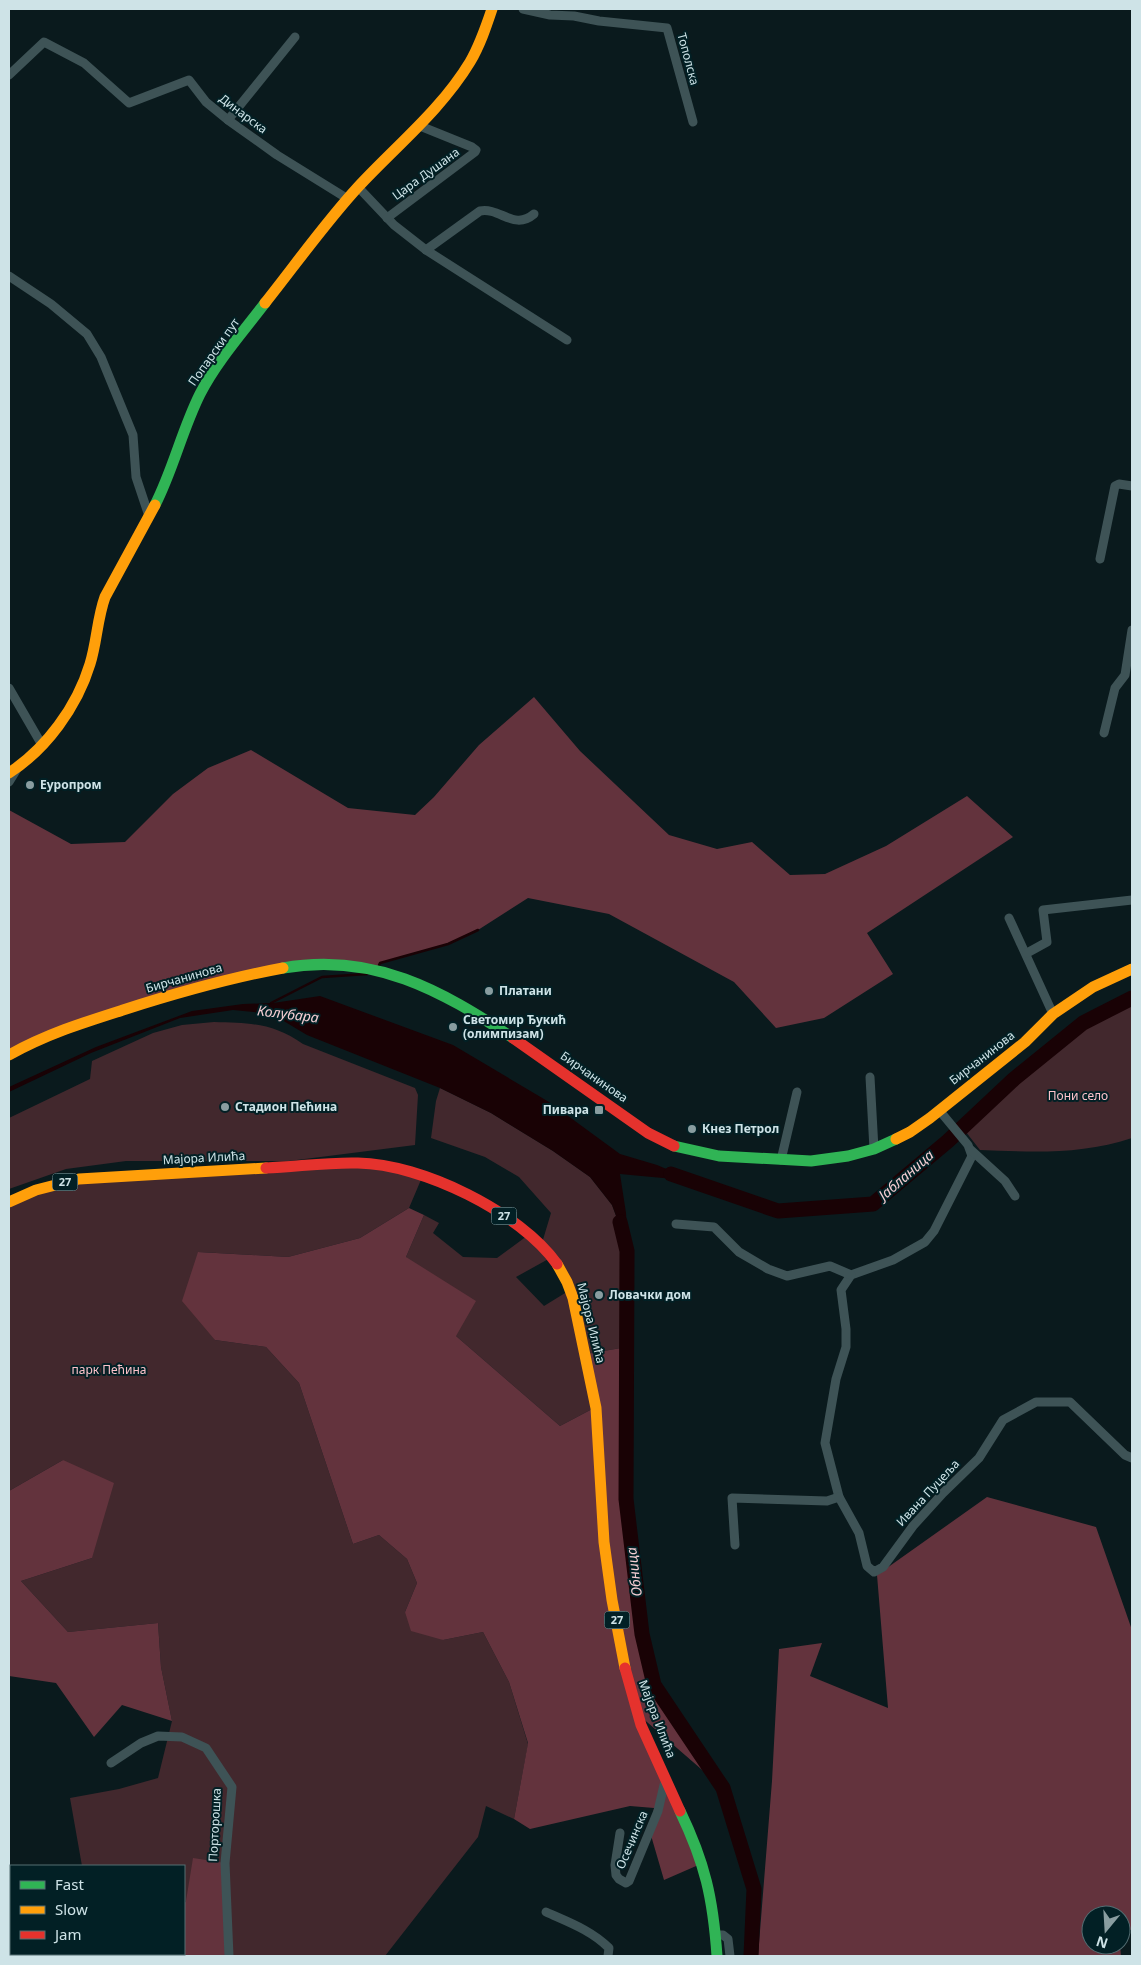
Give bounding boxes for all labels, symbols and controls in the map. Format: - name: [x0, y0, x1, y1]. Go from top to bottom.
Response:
- street label: Тополска: [673, 31, 704, 87]
- street label: Динарска: [216, 90, 271, 137]
- street label: Цара Душана: [389, 143, 463, 204]
- street label: Попарски пут: [184, 314, 243, 389]
- place label: Еуропром: [40, 776, 102, 793]
- marker: Еуропром: [24, 779, 36, 791]
- street label: Бирчанинова: [144, 959, 224, 997]
- place label: Платани: [499, 982, 552, 999]
- marker: Платани: [483, 985, 495, 997]
- water label: Колубара: [256, 1000, 320, 1027]
- place label: Светомир Ђукић (олимпизам): [463, 1011, 566, 1042]
- marker: Светомир Ђукић (олимпизам): [447, 1021, 459, 1033]
- street label: Бирчанинова: [946, 1027, 1018, 1088]
- street label: Бирчанинова: [557, 1047, 631, 1106]
- park label: Пони село: [1048, 1087, 1108, 1104]
- place label: Стадион Пећина: [235, 1098, 337, 1115]
- marker: Стадион Пећина: [219, 1101, 231, 1113]
- place label: Пивара: [543, 1101, 589, 1118]
- marker: Пивара: [593, 1104, 605, 1116]
- place label: Кнез Петрол: [702, 1120, 779, 1137]
- marker: Кнез Петрол: [686, 1123, 698, 1135]
- water label: Јабланица: [872, 1145, 937, 1206]
- street label: Мајора Илића: [162, 1147, 246, 1168]
- road number: 27: [52, 1174, 78, 1190]
- road number: 27: [492, 1208, 516, 1224]
- street label: Мајора Илића: [573, 1281, 610, 1365]
- place label: Ловачки дом: [609, 1286, 691, 1303]
- marker: Ловачки дом: [593, 1289, 605, 1301]
- park label: парк Пећина: [71, 1361, 147, 1378]
- street label: Ивана Пуцеља: [892, 1456, 963, 1530]
- water label: Обница: [621, 1546, 646, 1598]
- road number: 27: [604, 1612, 630, 1628]
- street label: Мајора Илића: [635, 1677, 680, 1760]
- street label: Порторошка: [204, 1788, 225, 1862]
- street label: Осечинска: [612, 1808, 651, 1872]
- legend: [10, 1865, 185, 1955]
- text: Fast: [55, 1874, 84, 1894]
- text: Slow: [55, 1899, 88, 1919]
- north arrow: [1081, 1905, 1131, 1955]
- text: Jam: [53, 1924, 82, 1944]
- text: N: [1093, 1932, 1110, 1954]

